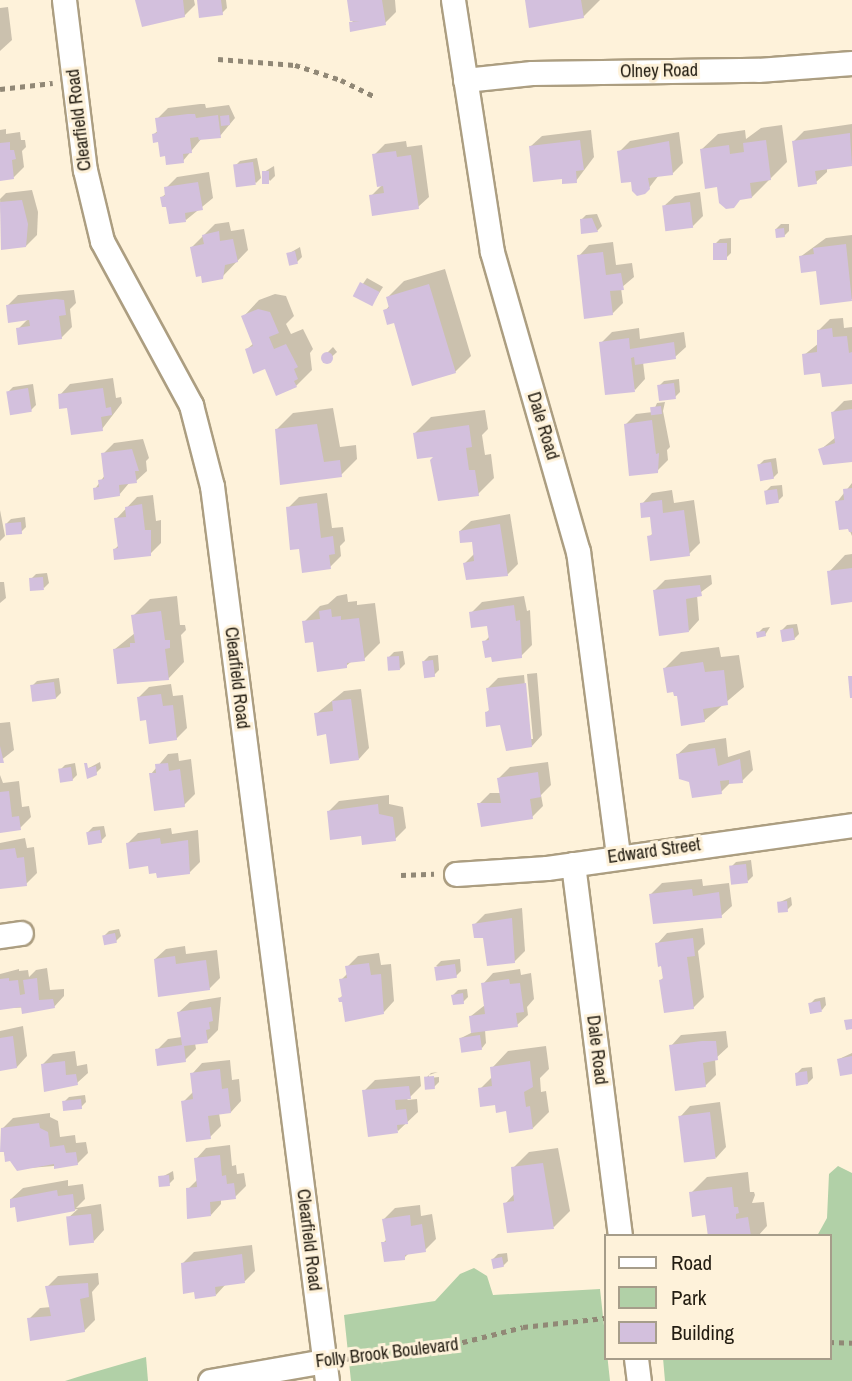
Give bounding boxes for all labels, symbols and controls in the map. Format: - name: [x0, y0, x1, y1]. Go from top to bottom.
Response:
- street label: Olney Road: [620, 60, 698, 82]
- street label: Clearfield Road: [62, 68, 96, 172]
- street label: Dale Road: [522, 389, 564, 463]
- street label: Clearfield Road: [220, 626, 254, 730]
- street label: Edward Street: [606, 834, 702, 868]
- street label: Dale Road: [582, 1014, 612, 1086]
- street label: Clearfield Road: [292, 1188, 326, 1292]
- legend: [604, 1234, 831, 1360]
- text: Road: [671, 1248, 712, 1277]
- text: Park: [671, 1283, 706, 1312]
- text: Building: [671, 1318, 734, 1347]
- street label: Folly Brook Boulevard: [314, 1334, 460, 1372]

